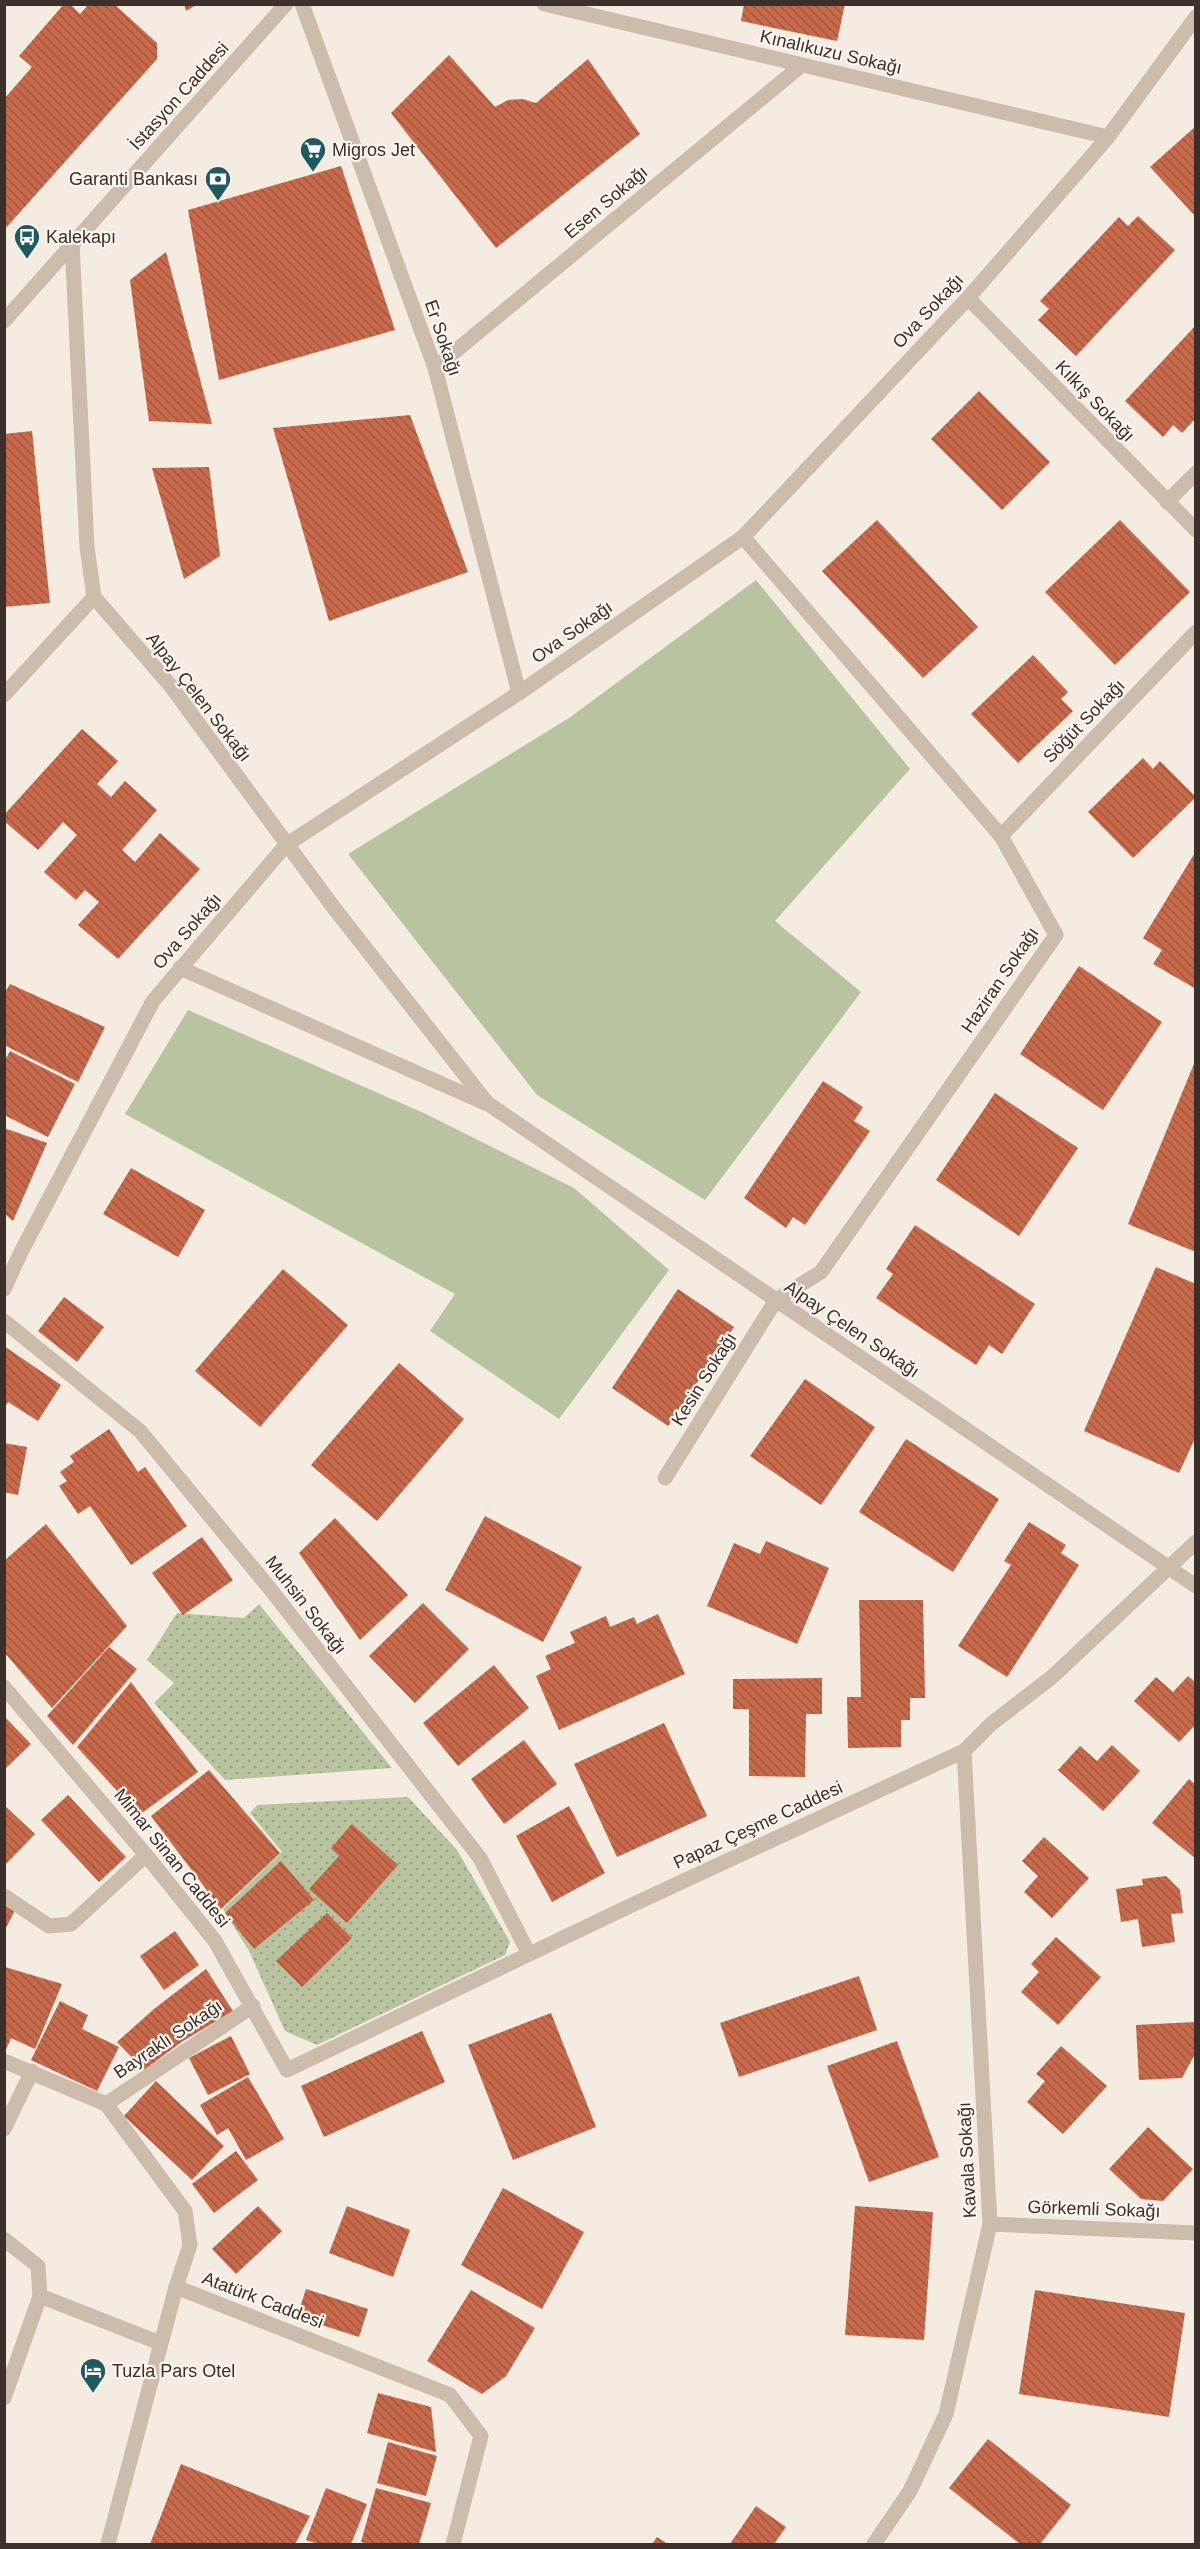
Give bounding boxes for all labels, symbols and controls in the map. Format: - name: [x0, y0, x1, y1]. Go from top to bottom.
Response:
- street label: Kınalıkuzu Sokağı: [758, 26, 904, 78]
- street label: İstasyon Caddesi: [125, 38, 233, 154]
- supermarket icon: Migros Jet: [298, 135, 328, 173]
- place label: Migros Jet: [332, 140, 415, 160]
- street label: Esen Sokağı: [560, 162, 652, 242]
- bank icon: Garanti Bankası: [203, 164, 233, 202]
- place label: Garanti Bankası: [69, 169, 198, 189]
- bus stop icon: Kalekapı: [12, 222, 42, 260]
- place label: Kalekapı: [46, 227, 116, 247]
- street label: Ova Sokağı: [889, 270, 967, 352]
- street label: Er Sokağı: [421, 297, 465, 379]
- street label: Kılkış Sokağı: [1051, 356, 1139, 446]
- street label: Ova Sokağı: [528, 597, 616, 667]
- street label: Alpay Çelen Sokağı: [142, 629, 256, 765]
- street label: Söğüt Sokağı: [1039, 675, 1129, 767]
- street label: Ova Sokağı: [149, 889, 225, 973]
- street label: Haziran Sokağı: [957, 923, 1043, 1037]
- street label: Alpay Çelen Sokağı: [781, 1277, 923, 1381]
- street label: Kesin Sokağı: [667, 1329, 741, 1429]
- street label: Muhsin Sokağı: [261, 1552, 351, 1658]
- street label: Papaz Çeşme Caddesi: [670, 1777, 846, 1873]
- street label: Mimar Sinan Caddesi: [110, 1785, 234, 1931]
- street label: Bayraklı Sokağı: [110, 1995, 226, 2083]
- street label: Kavala Sokağı: [954, 2102, 980, 2218]
- street label: Görkemli Sokağı: [1027, 2197, 1161, 2221]
- street label: Atatürk Caddesi: [200, 2268, 326, 2332]
- hotel icon: Tuzla Pars Otel: [78, 2356, 108, 2394]
- place label: Tuzla Pars Otel: [112, 2361, 235, 2381]

